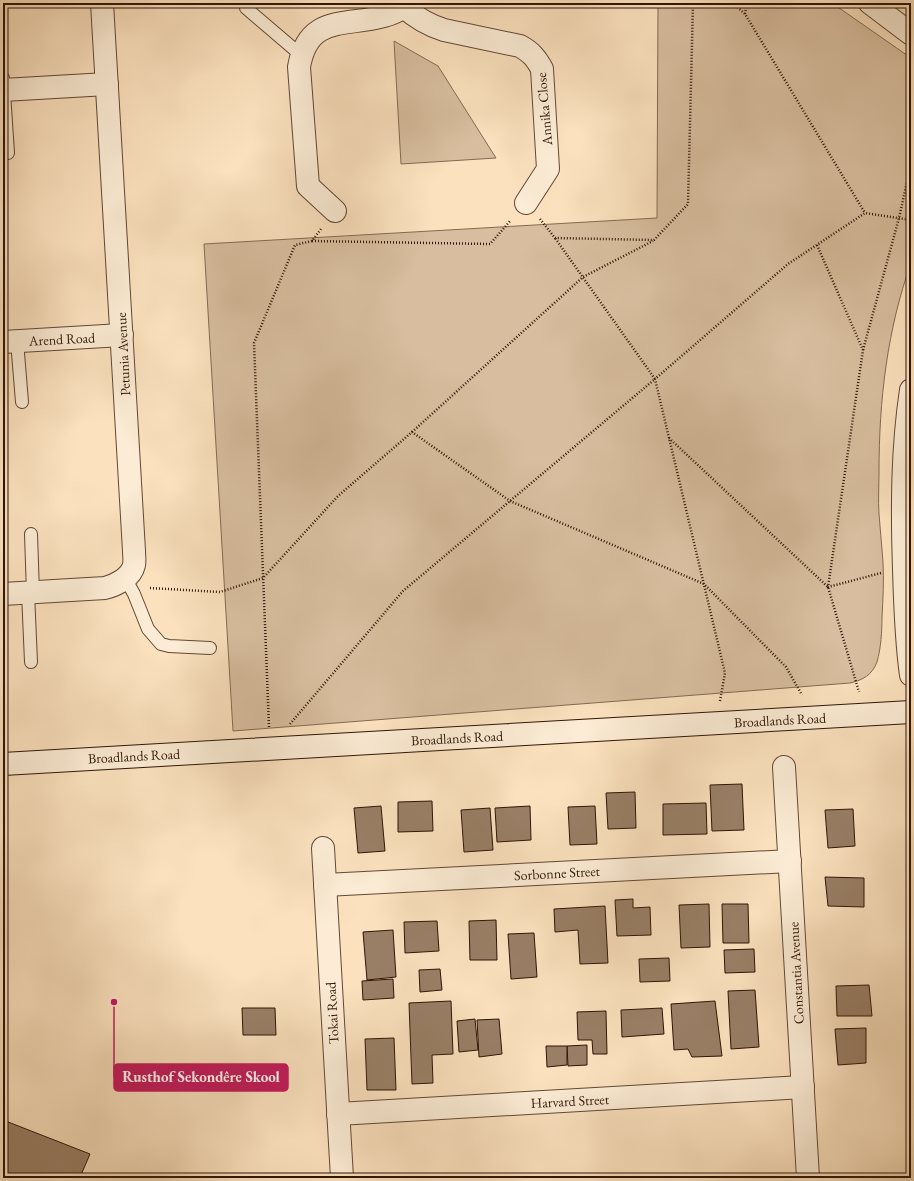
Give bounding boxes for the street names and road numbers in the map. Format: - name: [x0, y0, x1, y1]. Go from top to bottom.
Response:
- street label: Annika Close: [532, 71, 556, 147]
- street label: Petunia Avenue: [112, 311, 134, 396]
- street label: Arend Road: [27, 328, 97, 350]
- street label: Broadlands Road: [733, 709, 827, 731]
- street label: Broadlands Road: [410, 727, 504, 749]
- street label: Broadlands Road: [87, 745, 181, 767]
- street label: Sorbonne Street: [514, 862, 601, 884]
- street label: Constantia Avenue: [784, 921, 808, 1025]
- street label: Tokai Road: [321, 981, 343, 1045]
- street label: Harvard Street: [530, 1090, 610, 1112]

